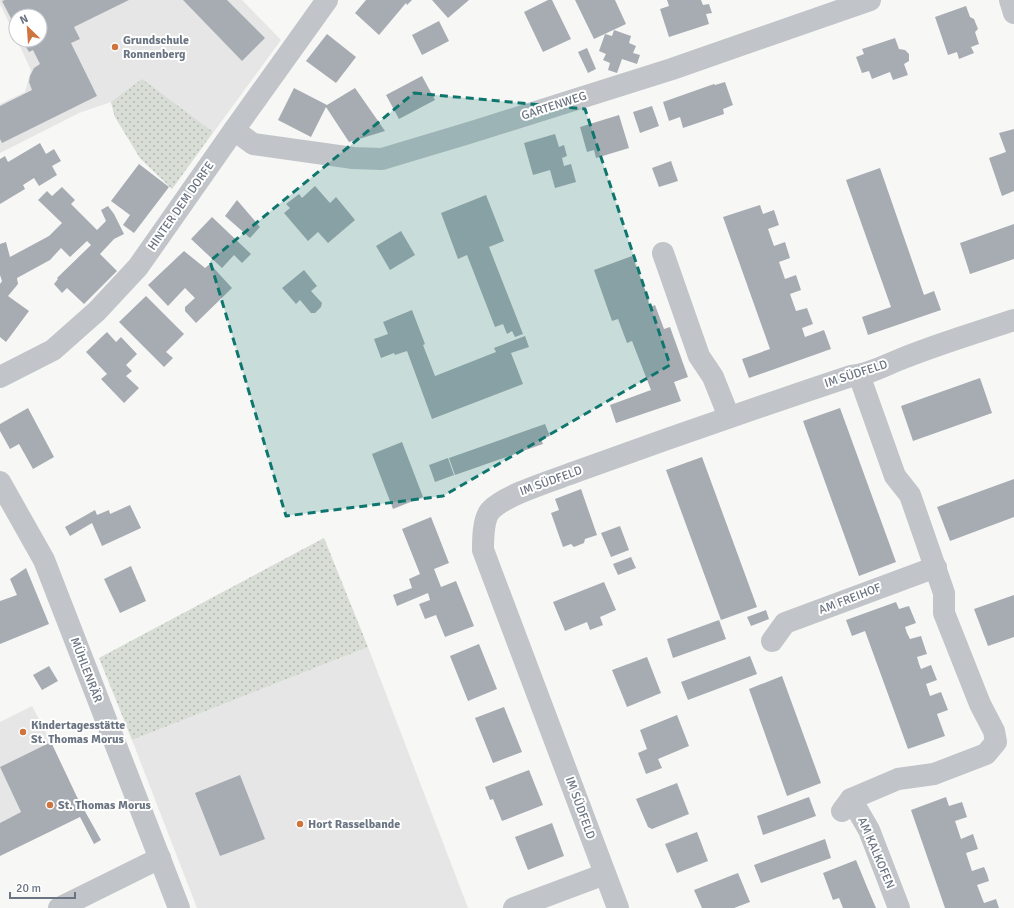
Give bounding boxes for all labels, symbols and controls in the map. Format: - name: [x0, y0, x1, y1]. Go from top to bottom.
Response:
- north arrow: [8, 8, 48, 48]
- text: N: [18, 12, 30, 27]
- place label: Grundschule Ronnenberg: [123, 33, 189, 62]
- marker: Grundschule Ronnenberg: [110, 42, 120, 52]
- street label: GARTENWEG: [520, 88, 588, 124]
- street label: HINTER DEM DORFE: [145, 158, 217, 253]
- street label: IM SÜDFELD: [823, 357, 890, 391]
- street label: IM SÜDFELD: [518, 463, 584, 499]
- street label: AM FREIHOF: [817, 580, 883, 618]
- street label: MÜHLENRÄR: [67, 635, 105, 705]
- place label: Kindertagesstätte St. Thomas Morus: [31, 718, 125, 747]
- marker: Kindertagesstätte St. Thomas Morus: [18, 727, 28, 737]
- street label: IM SÜDFELD: [562, 775, 598, 841]
- place label: St. Thomas Morus: [58, 798, 152, 813]
- marker: St. Thomas Morus: [45, 800, 55, 810]
- street label: AM KALKOFEN: [854, 815, 898, 891]
- place label: Hort Rasselbande: [308, 817, 400, 832]
- marker: Hort Rasselbande: [295, 819, 305, 829]
- scale bar: [10, 874, 75, 900]
- text: 20 m: [16, 881, 41, 896]

